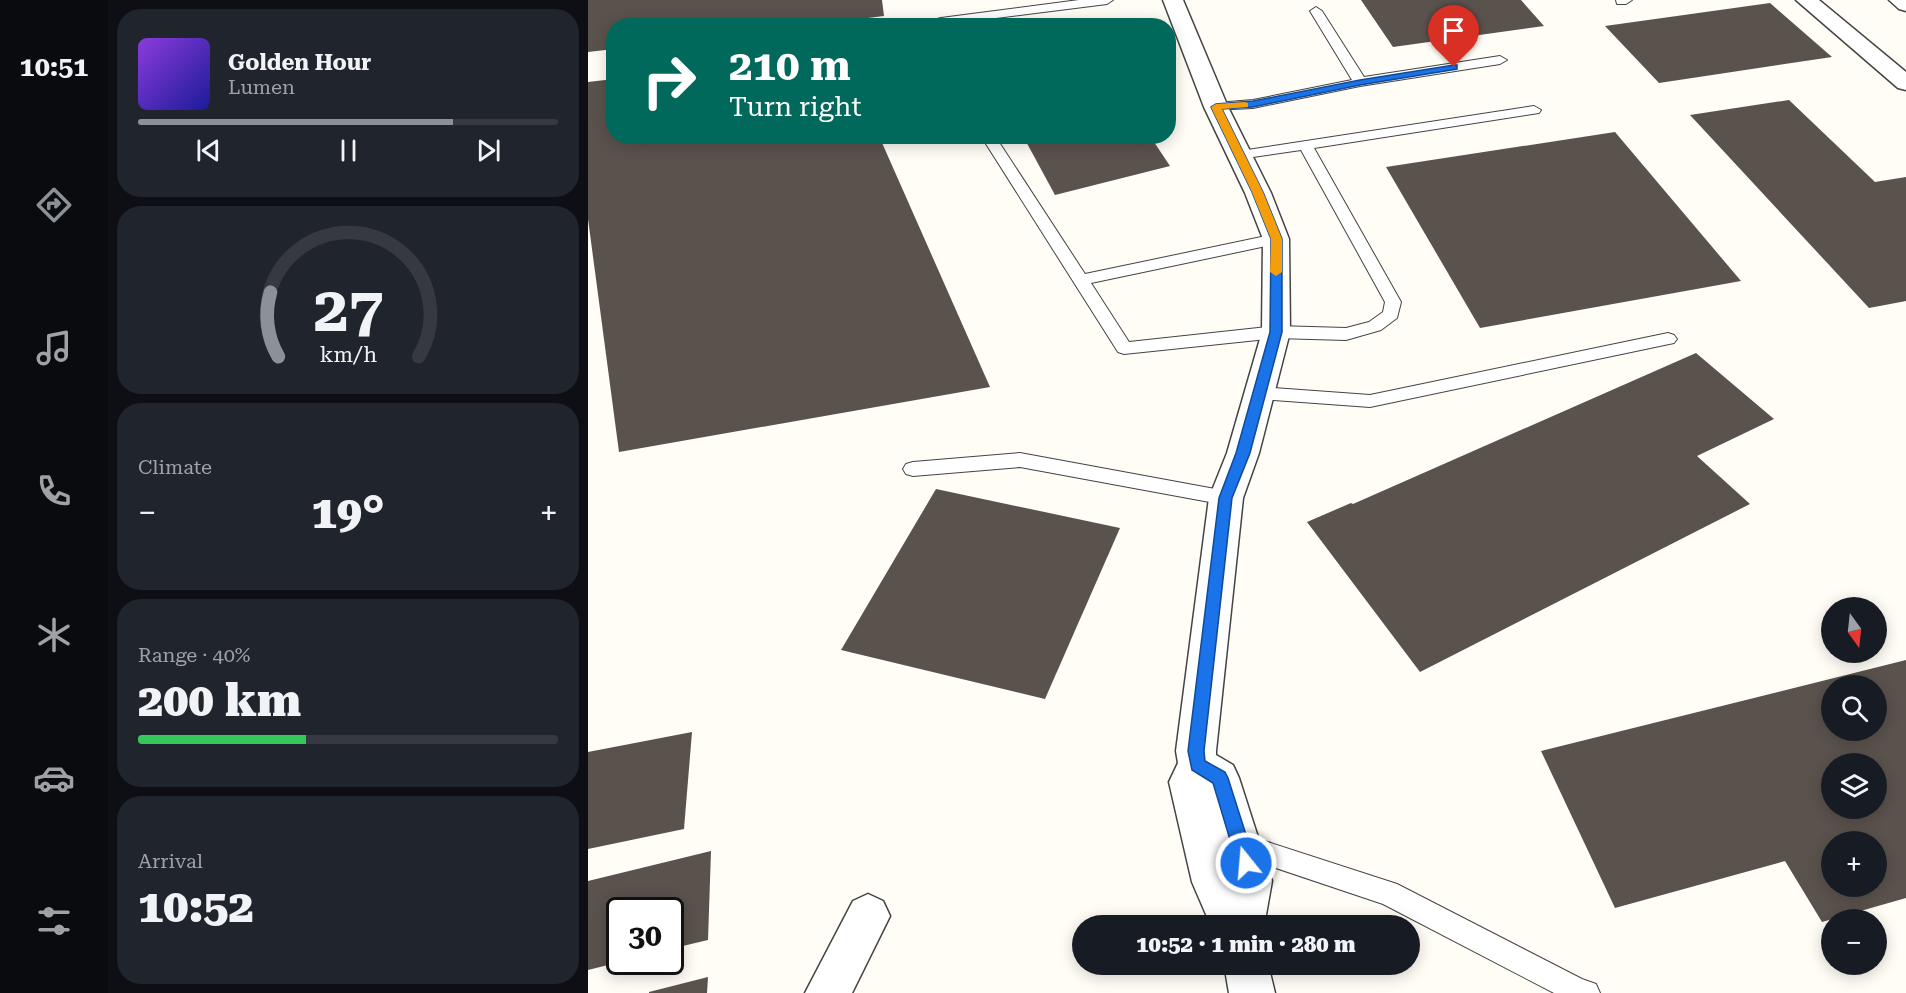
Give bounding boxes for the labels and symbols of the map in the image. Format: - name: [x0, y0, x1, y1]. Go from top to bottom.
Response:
- pin: [1428, 5, 1479, 67]
- north arrow: [1821, 597, 1887, 663]
- position arrow: [1214, 831, 1278, 895]
- speed limit sign: 30: [606, 897, 684, 975]

